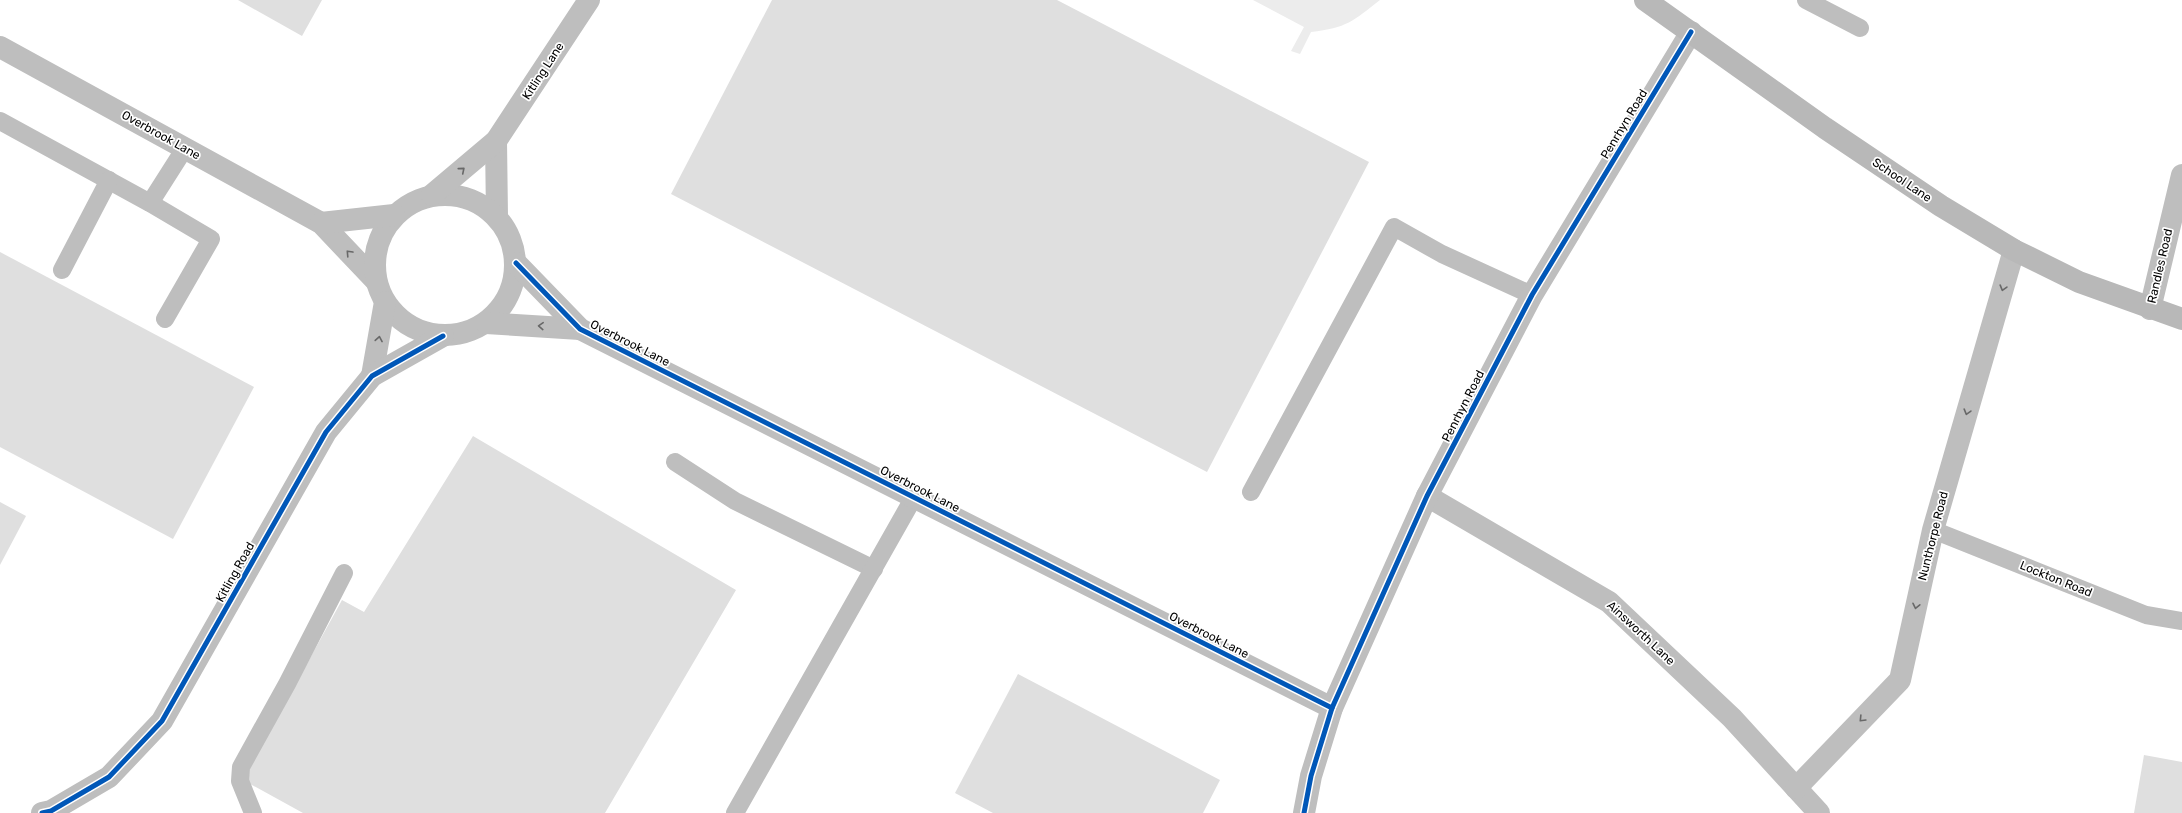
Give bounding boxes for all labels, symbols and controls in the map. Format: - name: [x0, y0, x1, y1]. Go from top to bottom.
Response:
- street label: Kitling Lane: [519, 40, 567, 102]
- street label: Penrhyn Road: [1598, 87, 1650, 161]
- street label: Overbrook Lane: [119, 108, 203, 162]
- street label: School Lane: [1870, 155, 1934, 205]
- one-way arrow: [457, 168, 464, 175]
- street label: Randles Road: [2145, 227, 2175, 305]
- one-way arrow: [347, 250, 354, 257]
- one-way arrow: [1999, 284, 2008, 291]
- street label: Overbrook Lane: [588, 317, 672, 369]
- one-way arrow: [538, 322, 544, 331]
- one-way arrow: [374, 336, 382, 343]
- street label: Penrhyn Road: [1439, 368, 1487, 444]
- one-way arrow: [1963, 409, 1972, 416]
- street label: Overbrook Lane: [878, 463, 962, 515]
- street label: Nunthorpe Road: [1915, 490, 1951, 582]
- street label: Kitling Road: [213, 540, 257, 604]
- street label: Lockton Road: [2018, 558, 2094, 600]
- street label: Ainsworth Lane: [1604, 598, 1678, 668]
- one-way arrow: [1912, 602, 1921, 609]
- street label: Overbrook Lane: [1167, 609, 1251, 661]
- one-way arrow: [1859, 714, 1867, 722]

